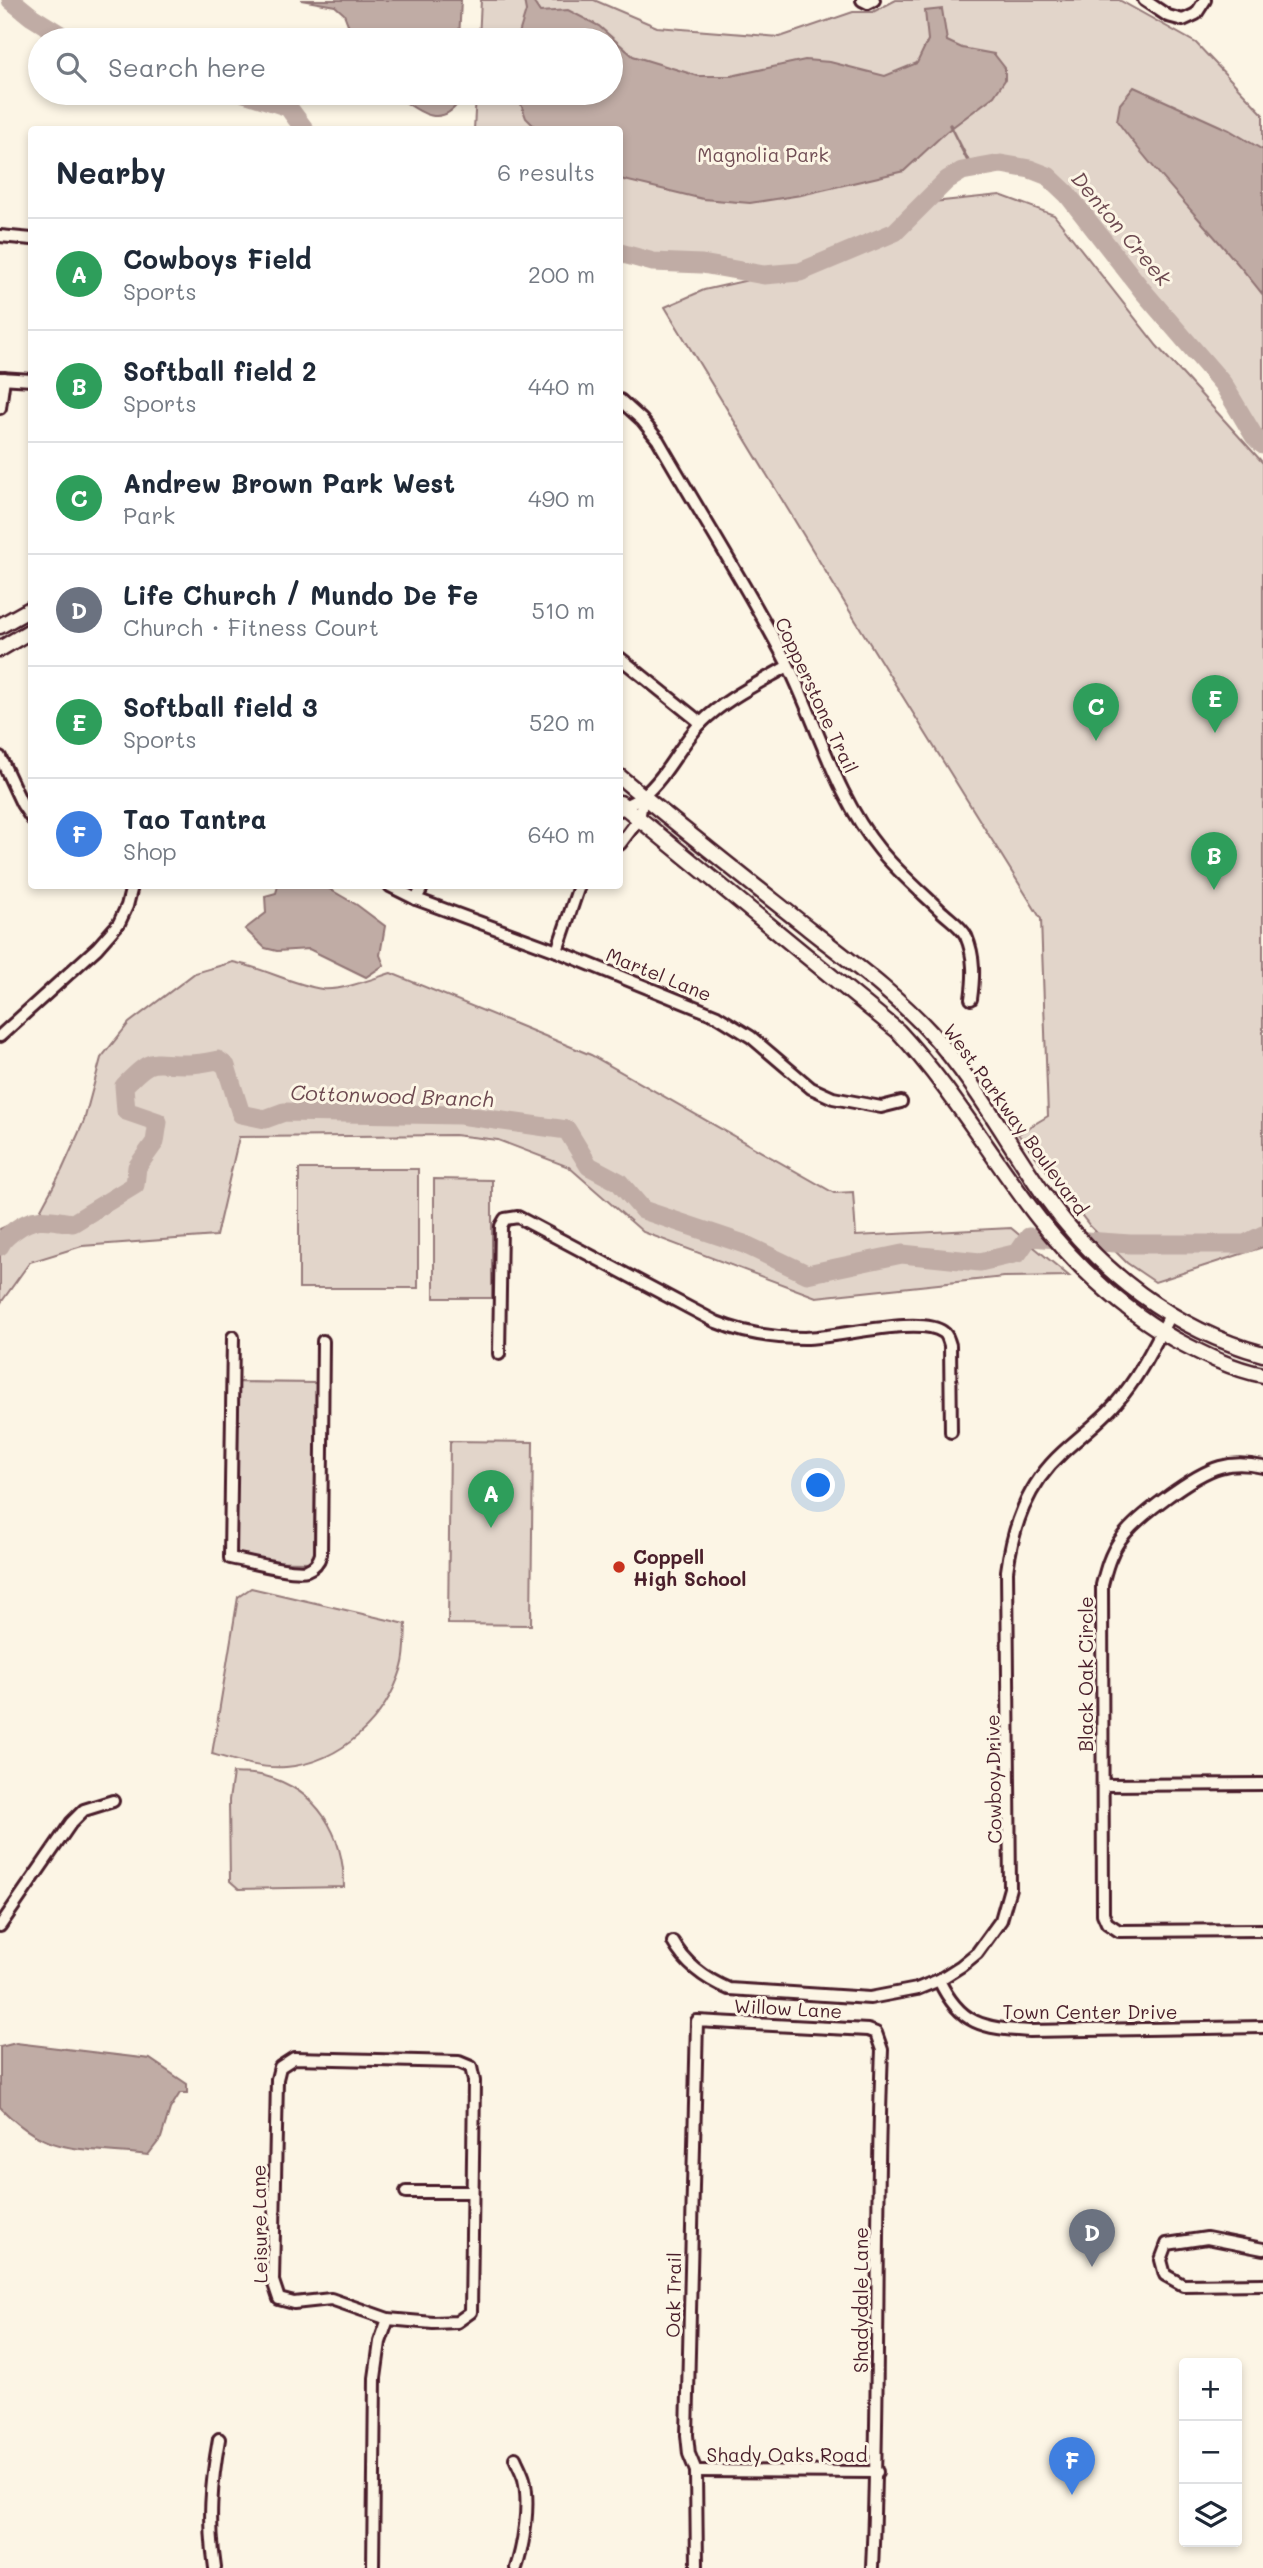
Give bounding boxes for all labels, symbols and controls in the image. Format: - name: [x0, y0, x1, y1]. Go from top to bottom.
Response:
- search box: [28, 28, 623, 105]
- icon: search: [52, 48, 90, 86]
- text: Search here: [108, 50, 266, 84]
- park label: Magnolia Park: [697, 142, 829, 167]
- text: Nearby: [56, 152, 166, 192]
- text: 6 results: [497, 157, 595, 187]
- water label: Denton Creek: [1066, 165, 1178, 292]
- text: Cowboys Field: [123, 242, 311, 276]
- text: A: [71, 259, 87, 289]
- text: 200 m: [528, 259, 595, 289]
- text: Sports: [123, 276, 197, 306]
- text: Softball field 2: [123, 354, 316, 388]
- text: B: [71, 371, 87, 401]
- text: 440 m: [528, 371, 595, 401]
- text: Sports: [123, 388, 197, 418]
- text: Andrew Brown Park West: [123, 466, 455, 500]
- text: C: [70, 483, 88, 513]
- text: 490 m: [528, 483, 595, 513]
- text: Park: [123, 500, 175, 530]
- text: Life Church / Mundo De Fe: [123, 578, 478, 612]
- text: D: [71, 595, 87, 625]
- text: 510 m: [531, 595, 595, 625]
- text: Church · Fitness Court: [123, 612, 379, 642]
- street label: Copperstone Trail: [770, 613, 864, 777]
- pin: E: [1192, 675, 1238, 733]
- pin: C: [1073, 683, 1119, 741]
- text: Softball field 3: [123, 690, 317, 724]
- text: E: [72, 707, 86, 737]
- text: 520 m: [529, 707, 595, 737]
- text: Sports: [123, 724, 197, 754]
- text: Tao Tantra: [123, 802, 267, 836]
- text: F: [72, 819, 86, 849]
- text: 640 m: [528, 819, 595, 849]
- pin: B: [1191, 832, 1237, 890]
- text: Shop: [123, 836, 177, 866]
- street label: Martel Lane: [603, 942, 715, 1006]
- street label: West Parkway Boulevard: [938, 1018, 1094, 1220]
- water label: Cottonwood Branch: [290, 1078, 494, 1112]
- your location: [801, 1468, 835, 1502]
- pin: A: [468, 1470, 514, 1528]
- place label: Coppell High School: [633, 1544, 746, 1591]
- marker: Coppell High School: [611, 1559, 627, 1575]
- street label: Black Oak Circle: [1073, 1596, 1098, 1752]
- street label: Cowboy Drive: [979, 1714, 1007, 1844]
- street label: Willow Lane: [733, 1993, 843, 2023]
- street label: Town Center Drive: [1002, 1999, 1178, 2024]
- street label: Leisure Lane: [245, 2164, 273, 2284]
- pin: D: [1069, 2209, 1115, 2267]
- street label: Shadydale Lane: [848, 2227, 873, 2373]
- street label: Oak Trail: [660, 2252, 686, 2338]
- map controls: [1179, 2358, 1242, 2547]
- button: +: [1179, 2358, 1242, 2421]
- button: −: [1179, 2421, 1242, 2484]
- pin: F: [1049, 2437, 1095, 2495]
- street label: Shady Oaks Road: [707, 2442, 867, 2467]
- button: layers: [1179, 2484, 1242, 2547]

